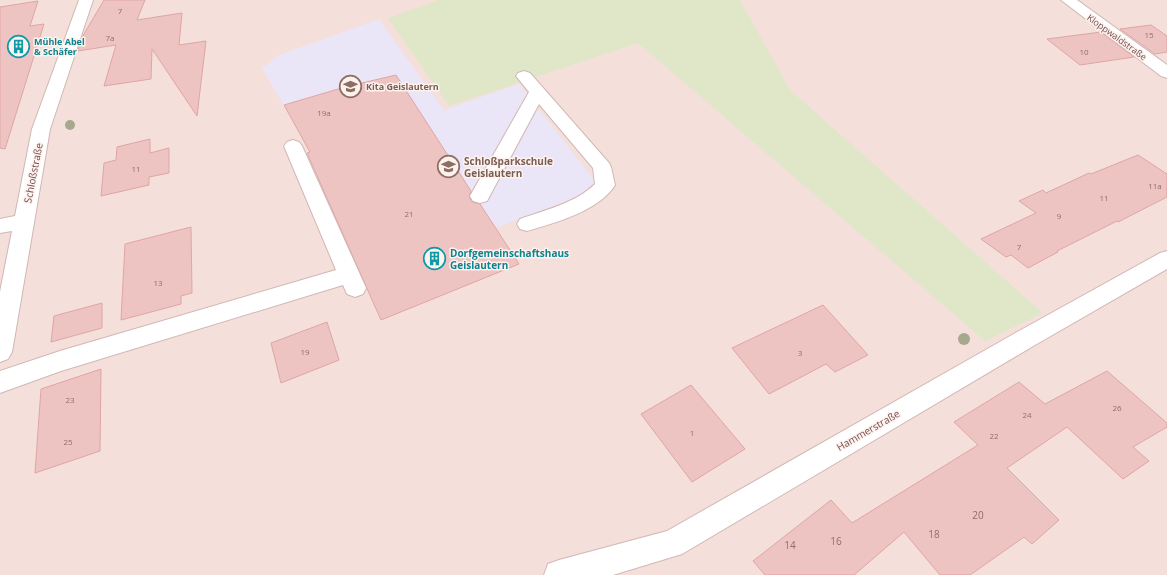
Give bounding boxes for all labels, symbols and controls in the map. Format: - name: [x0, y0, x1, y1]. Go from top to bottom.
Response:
- house number: 7: [118, 5, 123, 16]
- street label: Kloppwaldstraße: [1085, 11, 1149, 63]
- house number: 15: [1144, 29, 1154, 40]
- house number: 7a: [105, 32, 115, 43]
- building icon: Mühle Abel & Schäfer: [6, 33, 32, 59]
- place label: Mühle Abel & Schäfer: [34, 35, 85, 58]
- house number: 10: [1079, 46, 1089, 57]
- school or university icon: Kita Geislautern: [337, 73, 363, 99]
- place label: Kita Geislautern: [366, 80, 439, 93]
- house number: 19a: [317, 107, 331, 118]
- street label: Schloßstraße: [20, 141, 46, 204]
- school or university icon: Schloßparkschule Geislautern: [435, 154, 461, 180]
- place label: Schloßparkschule Geislautern: [464, 154, 553, 180]
- house number: 11: [131, 163, 141, 174]
- house number: 11a: [1148, 180, 1162, 191]
- house number: 11: [1099, 192, 1109, 203]
- house number: 21: [404, 208, 414, 219]
- house number: 9: [1057, 210, 1062, 221]
- house number: 7: [1017, 241, 1022, 252]
- building icon: Dorfgemeinschaftshaus Geislautern: [422, 246, 448, 272]
- place label: Dorfgemeinschaftshaus Geislautern: [450, 246, 569, 272]
- house number: 13: [153, 277, 163, 288]
- house number: 19: [300, 346, 310, 357]
- house number: 3: [798, 347, 803, 358]
- house number: 23: [65, 394, 75, 405]
- house number: 26: [1112, 402, 1122, 413]
- street label: Hammerstraße: [834, 406, 903, 454]
- house number: 24: [1022, 409, 1032, 420]
- house number: 1: [690, 427, 694, 438]
- house number: 22: [989, 430, 999, 441]
- house number: 25: [63, 436, 73, 447]
- house number: 20: [972, 508, 984, 522]
- house number: 18: [928, 527, 940, 541]
- house number: 16: [830, 534, 842, 548]
- house number: 14: [784, 538, 796, 552]

